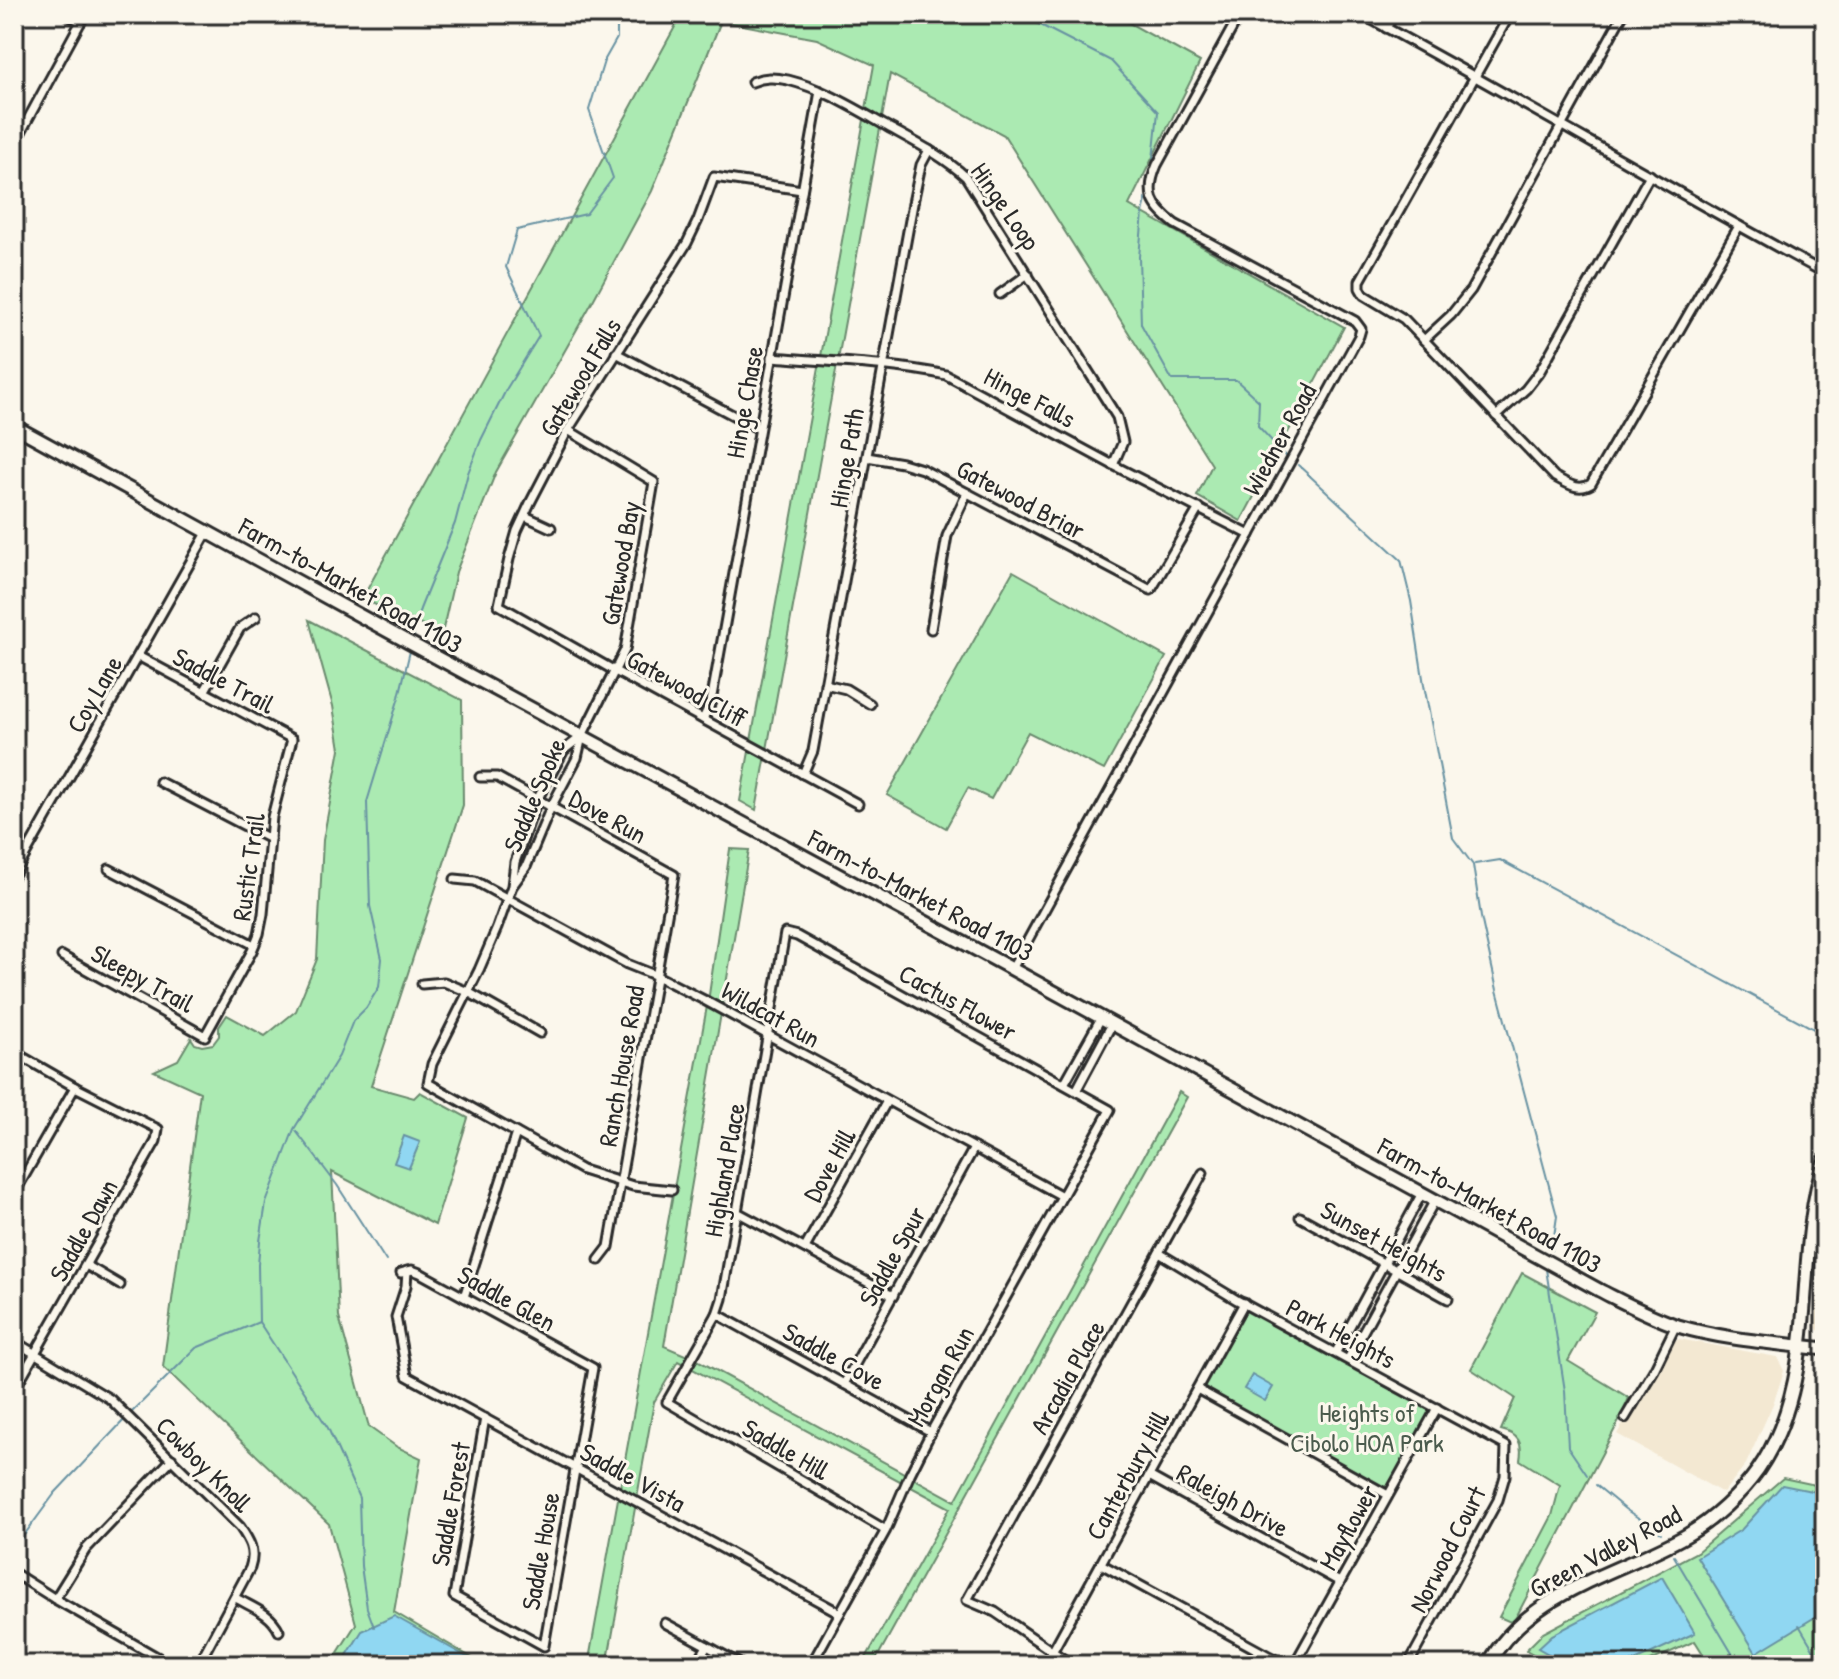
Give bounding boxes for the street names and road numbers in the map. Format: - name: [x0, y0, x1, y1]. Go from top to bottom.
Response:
- street label: Hinge Loop: [963, 155, 1049, 257]
- street label: Gatewood Falls: [531, 311, 629, 443]
- street label: Hinge Chase: [717, 343, 771, 461]
- street label: Hinge Falls: [978, 358, 1082, 436]
- street label: Wiedner Road: [1234, 377, 1324, 501]
- street label: Hinge Path: [820, 406, 872, 510]
- street label: Gatewood Briar: [951, 451, 1091, 547]
- street label: Gatewood Bay: [592, 498, 648, 628]
- street label: Farm-to-Market Road 1103: [232, 508, 469, 661]
- street label: Saddle Trail: [167, 639, 281, 721]
- street label: Gatewood Cliff: [621, 641, 753, 735]
- street label: Coy Lane: [58, 649, 130, 739]
- street label: Saddle Spoke: [494, 733, 574, 857]
- street label: Dove Run: [563, 780, 653, 852]
- street label: Rustic Trail: [223, 811, 273, 923]
- street label: Farm-to-Market Road 1103: [801, 820, 1040, 969]
- street label: Sleepy Trail: [85, 935, 201, 1021]
- street label: Cactus Flower: [893, 955, 1023, 1049]
- street label: Wildcat Run: [715, 972, 827, 1056]
- street label: Ranch House Road: [590, 983, 652, 1149]
- street label: Highland Place: [695, 1100, 753, 1240]
- street label: Dove Hill: [795, 1121, 864, 1208]
- street label: Farm-to-Market Road 1103: [1371, 1128, 1608, 1281]
- street label: Saddle Dawn: [41, 1173, 125, 1287]
- street label: Sunset Heights: [1315, 1192, 1453, 1290]
- street label: Saddle Spur: [850, 1200, 934, 1312]
- street label: Saddle Glen: [452, 1257, 562, 1339]
- street label: Park Heights: [1280, 1290, 1402, 1376]
- street label: Saddle Cove: [777, 1314, 891, 1398]
- street label: Arcadia Place: [1021, 1314, 1113, 1440]
- street label: Morgan Run: [898, 1320, 982, 1432]
- street label: Canterbury Hill: [1077, 1403, 1177, 1546]
- street label: Cowboy Knoll: [149, 1409, 260, 1520]
- street label: Saddle Hill: [736, 1410, 837, 1488]
- street label: Saddle Vista: [574, 1434, 692, 1520]
- street label: Saddle Forest: [422, 1438, 478, 1569]
- street label: Raleigh Drive: [1171, 1455, 1295, 1545]
- street label: Mayflower: [1310, 1478, 1386, 1576]
- street label: Norwood Court: [1400, 1479, 1494, 1618]
- street label: Saddle House: [512, 1489, 568, 1613]
- street label: Green Valley Road: [1523, 1496, 1687, 1606]

